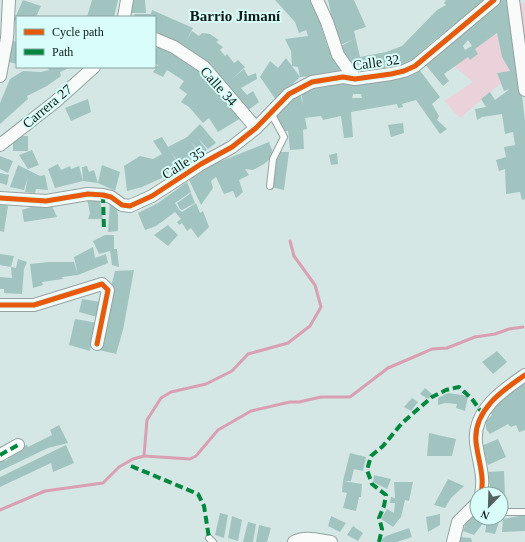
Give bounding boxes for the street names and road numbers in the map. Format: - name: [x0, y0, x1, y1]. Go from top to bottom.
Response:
- street label: Calle 32: [352, 52, 400, 73]
- street label: Calle 34: [197, 64, 240, 109]
- street label: Carrera 27: [20, 82, 75, 131]
- street label: Calle 35: [159, 145, 207, 182]

